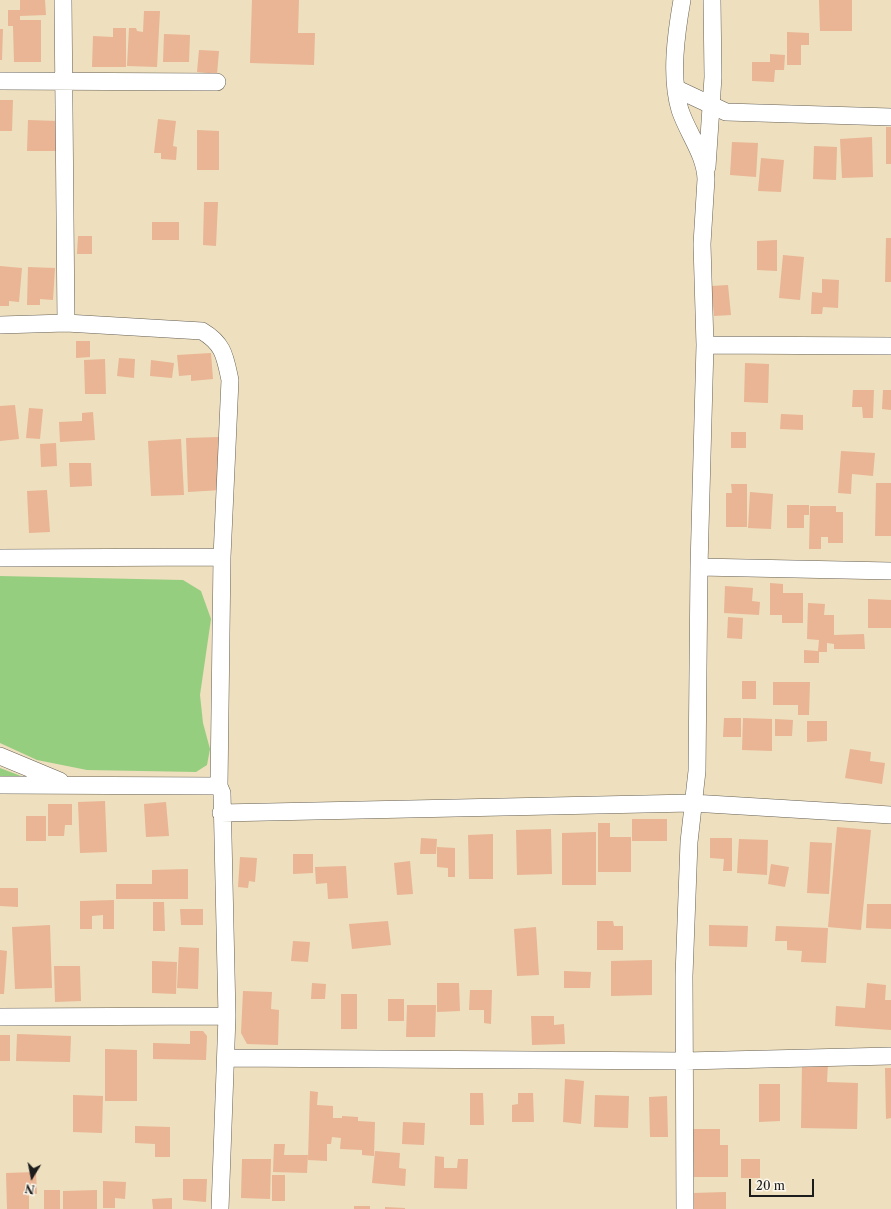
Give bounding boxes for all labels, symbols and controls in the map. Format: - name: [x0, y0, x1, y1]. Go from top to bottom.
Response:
- north arrow: [12, 1157, 52, 1197]
- scale bar: [751, 1171, 816, 1197]
- text: 20 m: [756, 1178, 785, 1193]
- text: N: [24, 1181, 36, 1197]

